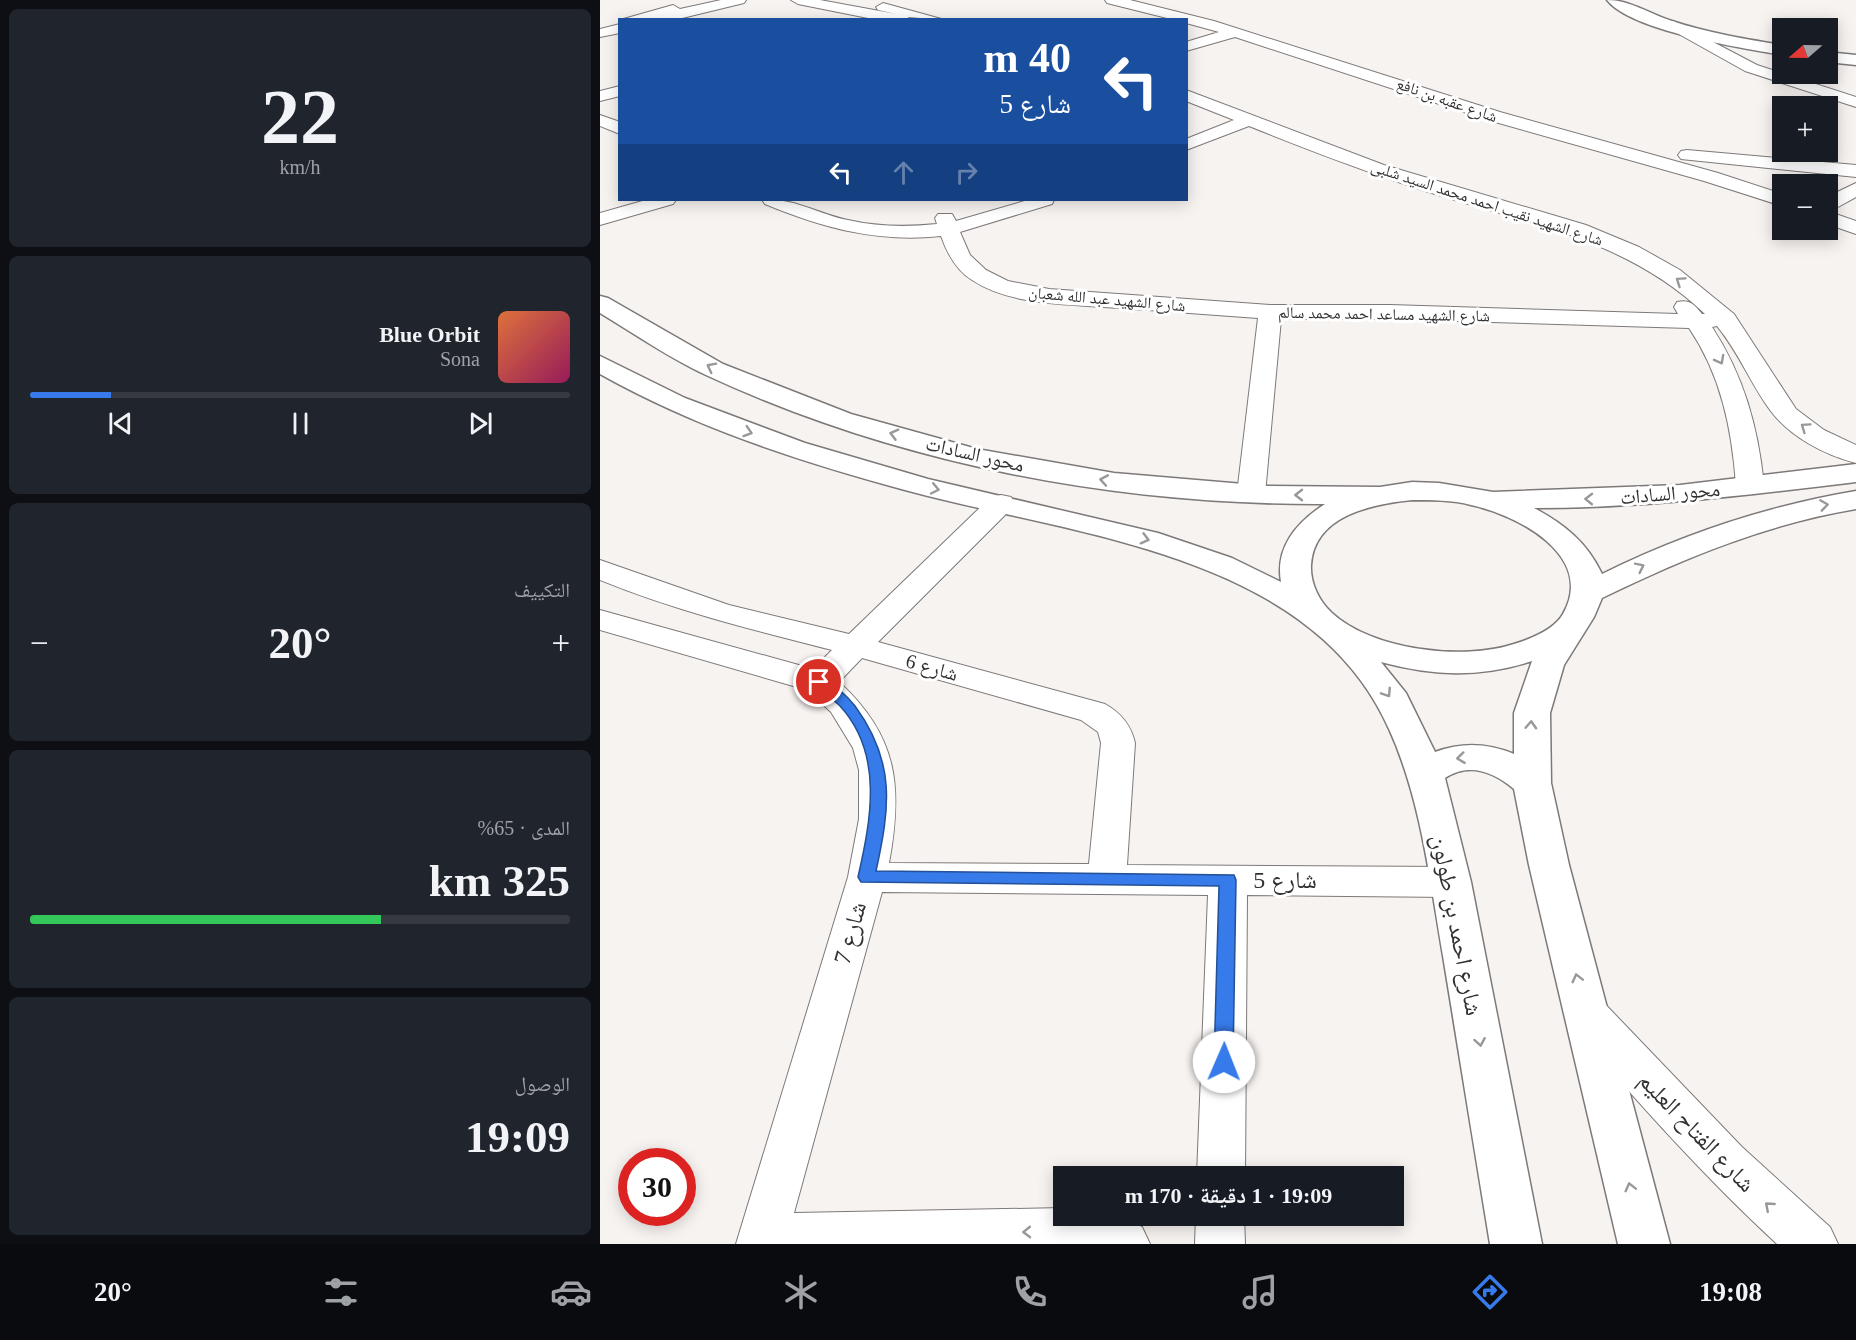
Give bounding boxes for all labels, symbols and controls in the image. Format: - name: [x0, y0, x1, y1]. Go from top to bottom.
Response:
- north arrow: [1772, 18, 1838, 84]
- map controls: [1772, 18, 1838, 240]
- text: 40 m: [984, 35, 1071, 81]
- icon: left: [1092, 42, 1170, 120]
- text: 22: [261, 73, 339, 160]
- street label: شارع عقبه بن نافع: [1394, 75, 1499, 127]
- text: شارع 5: [999, 89, 1071, 119]
- button: +: [1772, 96, 1838, 162]
- text: km/h: [279, 156, 321, 178]
- icon: left: [824, 156, 857, 189]
- icon: ahead: [887, 156, 920, 189]
- icon: right: [950, 156, 983, 189]
- street label: شارع الشهيد نقيب احمد محمد السيد شلبى: [1368, 157, 1605, 250]
- button: −: [1772, 174, 1838, 240]
- one-way arrow: [1676, 277, 1687, 288]
- street label: شارع الشهيد عبد الله شعبان: [1028, 284, 1186, 316]
- street label: شارع الشهيد مساعد احمد محمد سالم: [1278, 304, 1490, 326]
- text: Blue Orbit: [379, 322, 480, 347]
- text: Sona: [440, 348, 480, 370]
- one-way arrow: [1713, 353, 1724, 364]
- one-way arrow: [707, 363, 717, 374]
- icon: previous: [104, 407, 137, 440]
- icon: pause: [284, 407, 317, 440]
- icon: next: [464, 407, 497, 440]
- one-way arrow: [1800, 423, 1811, 434]
- one-way arrow: [742, 425, 753, 437]
- one-way arrow: [889, 429, 899, 441]
- street label: محور السادات: [924, 432, 1026, 476]
- one-way arrow: [1100, 475, 1109, 487]
- street label: محور السادات: [1619, 478, 1721, 508]
- one-way arrow: [929, 481, 939, 494]
- one-way arrow: [1294, 489, 1303, 501]
- one-way arrow: [1584, 493, 1593, 505]
- one-way arrow: [1820, 499, 1829, 511]
- one-way arrow: [1139, 532, 1149, 545]
- one-way arrow: [1634, 562, 1645, 574]
- text: التكييف: [514, 579, 570, 601]
- text: 20°: [269, 618, 332, 668]
- text: −: [30, 625, 49, 661]
- text: +: [551, 625, 570, 661]
- street label: شارع 6: [903, 649, 961, 687]
- pin: [793, 656, 844, 707]
- icon: arrive: [802, 665, 835, 698]
- one-way arrow: [1380, 686, 1391, 697]
- one-way arrow: [1524, 720, 1537, 729]
- one-way arrow: [1456, 751, 1465, 763]
- text: المدى · 65%: [478, 817, 570, 839]
- street label: شارع احمد بن طولون: [1425, 832, 1487, 1018]
- text: 325 km: [429, 856, 570, 906]
- street label: شارع 5: [1253, 867, 1317, 895]
- street label: شارع 7: [829, 899, 873, 968]
- one-way arrow: [1572, 973, 1585, 983]
- position arrow: [1192, 1030, 1256, 1094]
- one-way arrow: [1473, 1037, 1485, 1046]
- street label: شارع الفتاح العليم: [1631, 1067, 1760, 1199]
- text: الوصول: [515, 1073, 570, 1095]
- text: 19:09: [465, 1112, 570, 1162]
- speed limit sign: 30: [618, 1148, 696, 1226]
- one-way arrow: [1624, 1182, 1637, 1192]
- text: 19:09 · 1 دقيقة · 170 m: [1125, 1183, 1332, 1208]
- one-way arrow: [1765, 1202, 1776, 1213]
- one-way arrow: [1023, 1225, 1032, 1238]
- icon: filters: [320, 1271, 362, 1313]
- icon: car: [550, 1271, 592, 1313]
- icon: climate: [780, 1271, 822, 1313]
- icon: phone: [1009, 1271, 1051, 1313]
- icon: music: [1239, 1271, 1281, 1313]
- icon: directions: [1469, 1271, 1511, 1313]
- text: 20°: [94, 1277, 132, 1307]
- text: 19:08: [1699, 1277, 1762, 1307]

